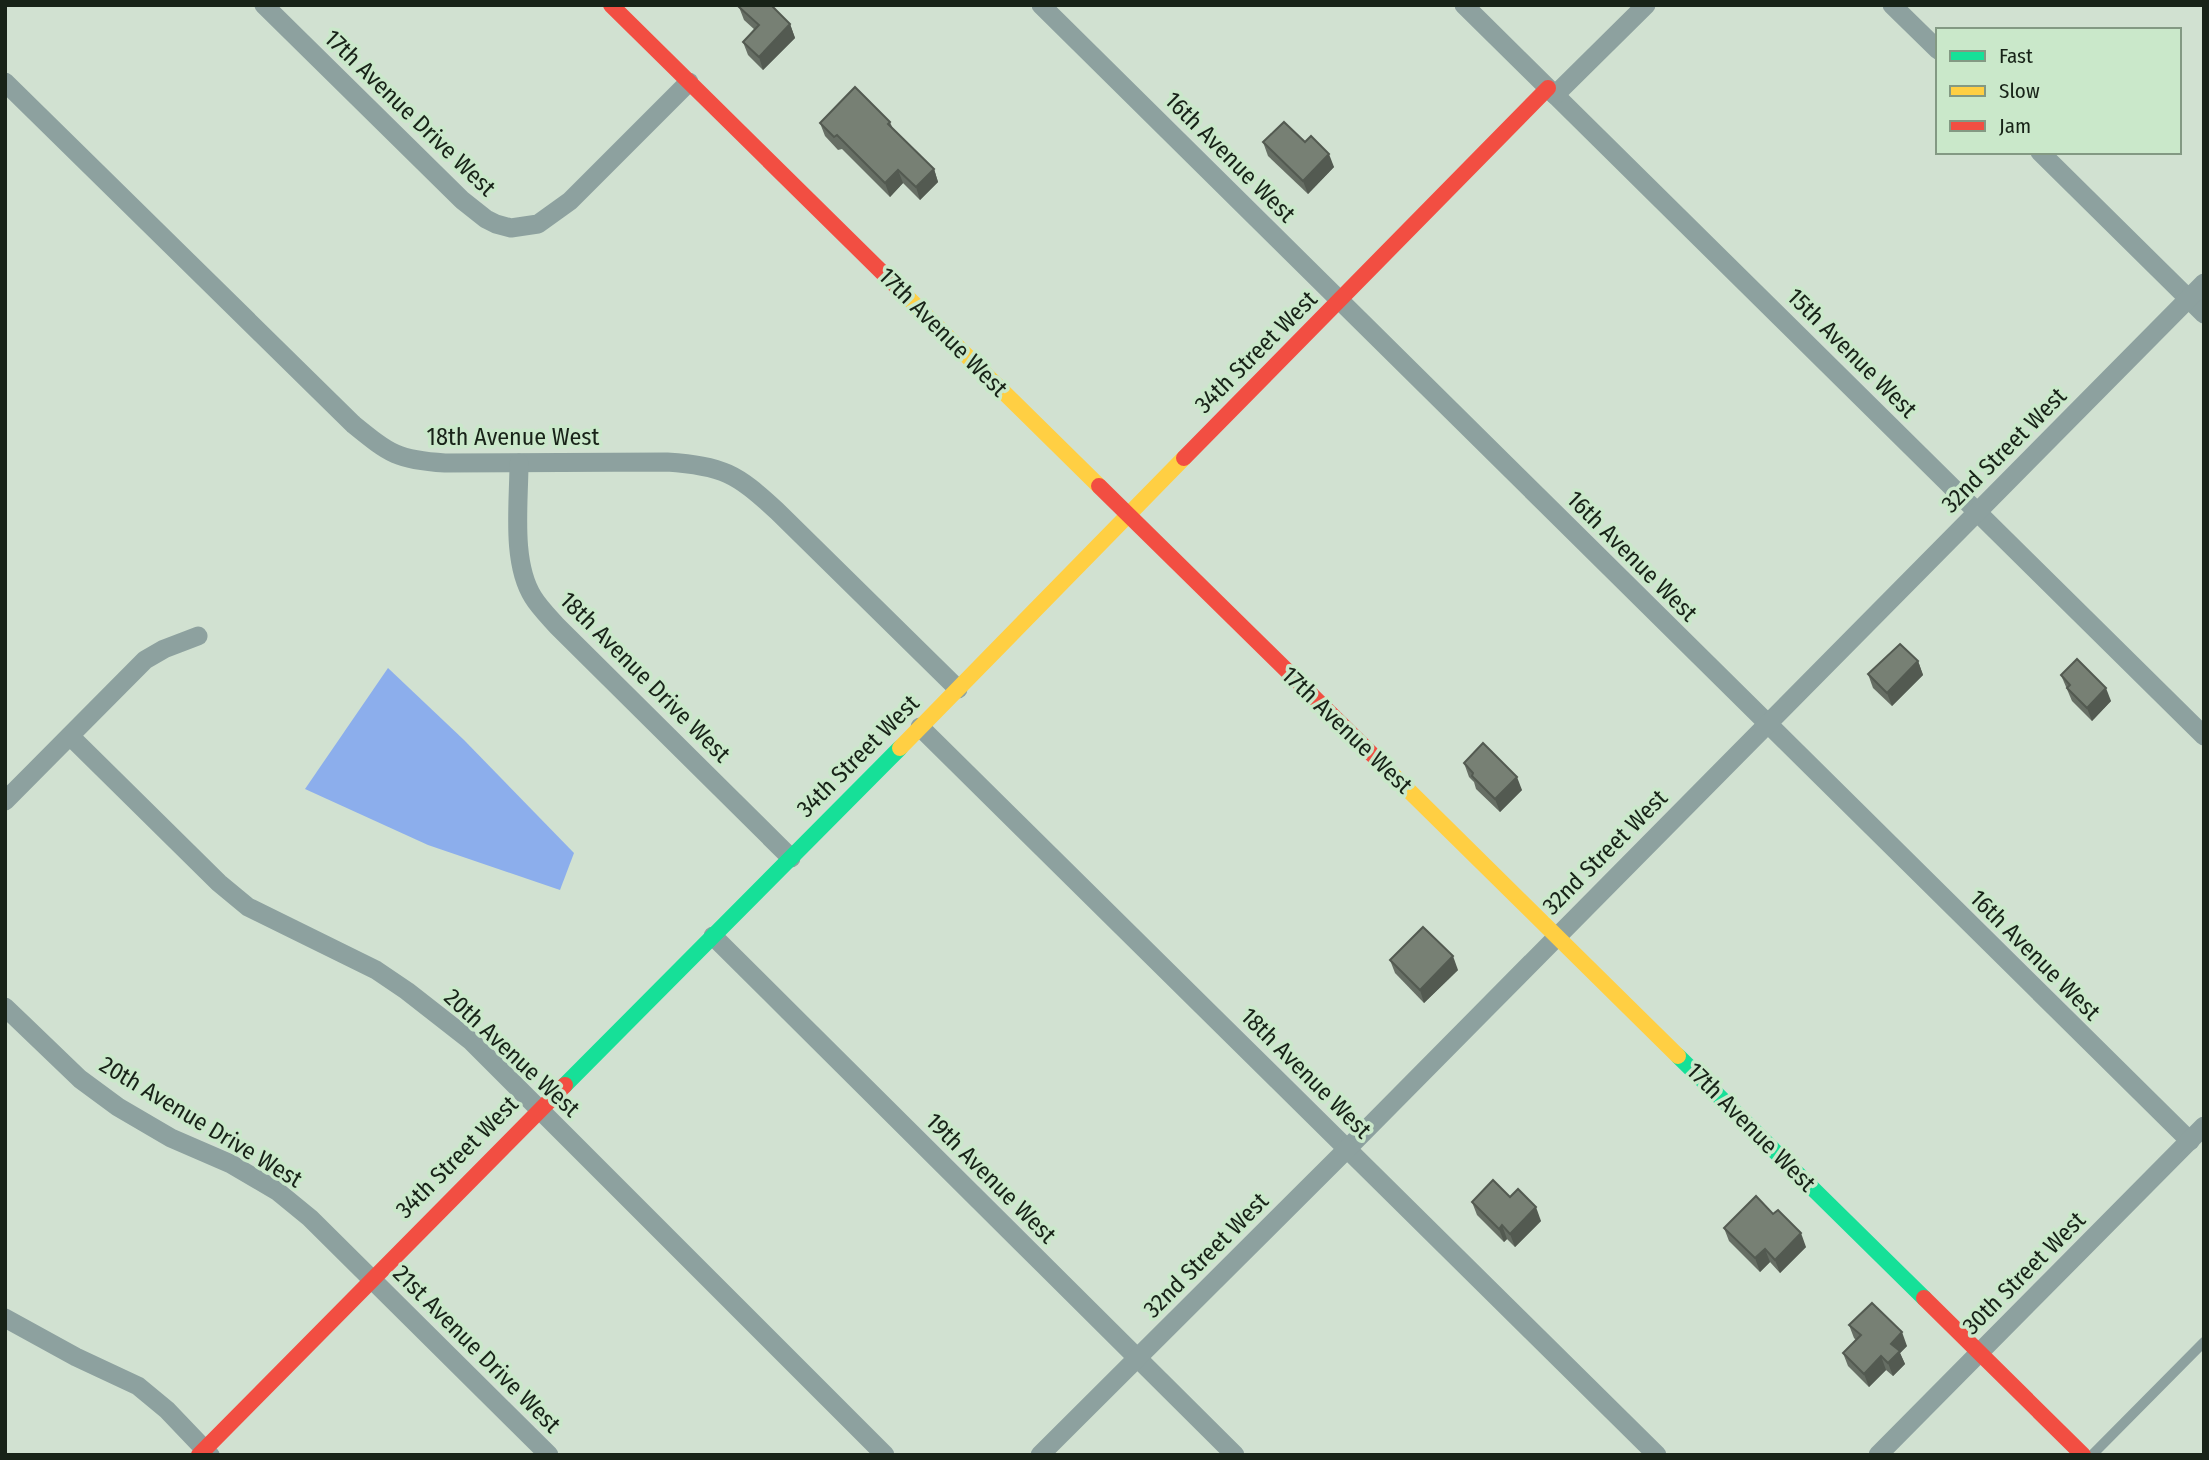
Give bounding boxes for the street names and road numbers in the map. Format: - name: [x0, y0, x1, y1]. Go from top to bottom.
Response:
- street label: 17th Avenue Drive West: [319, 24, 502, 202]
- street label: 16th Avenue West: [1159, 86, 1301, 228]
- street label: 17th Avenue West: [873, 262, 1013, 402]
- street label: 15th Avenue West: [1781, 282, 1923, 424]
- street label: 34th Street West: [1189, 285, 1323, 419]
- street label: 32nd Street West: [1936, 382, 2072, 518]
- street label: 18th Avenue West: [427, 423, 600, 451]
- street label: 16th Avenue West: [1561, 485, 1703, 627]
- street label: 18th Avenue Drive West: [554, 586, 736, 768]
- street label: 17th Avenue West: [1276, 661, 1418, 799]
- street label: 34th Street West: [791, 689, 925, 823]
- street label: 32nd Street West: [1537, 784, 1673, 920]
- street label: 16th Avenue West: [1964, 884, 2106, 1026]
- street label: 20th Avenue West: [439, 983, 586, 1123]
- street label: 18th Avenue West: [1235, 1002, 1377, 1144]
- street label: 20th Avenue Drive West: [95, 1050, 307, 1194]
- street label: 17th Avenue West: [1681, 1057, 1821, 1197]
- street label: 34th Street West: [390, 1090, 524, 1224]
- street label: 19th Avenue West: [920, 1107, 1062, 1249]
- street label: 32nd Street West: [1138, 1187, 1274, 1323]
- street label: 30th Street West: [1957, 1206, 2091, 1340]
- street label: 21st Avenue Drive West: [388, 1260, 567, 1439]

